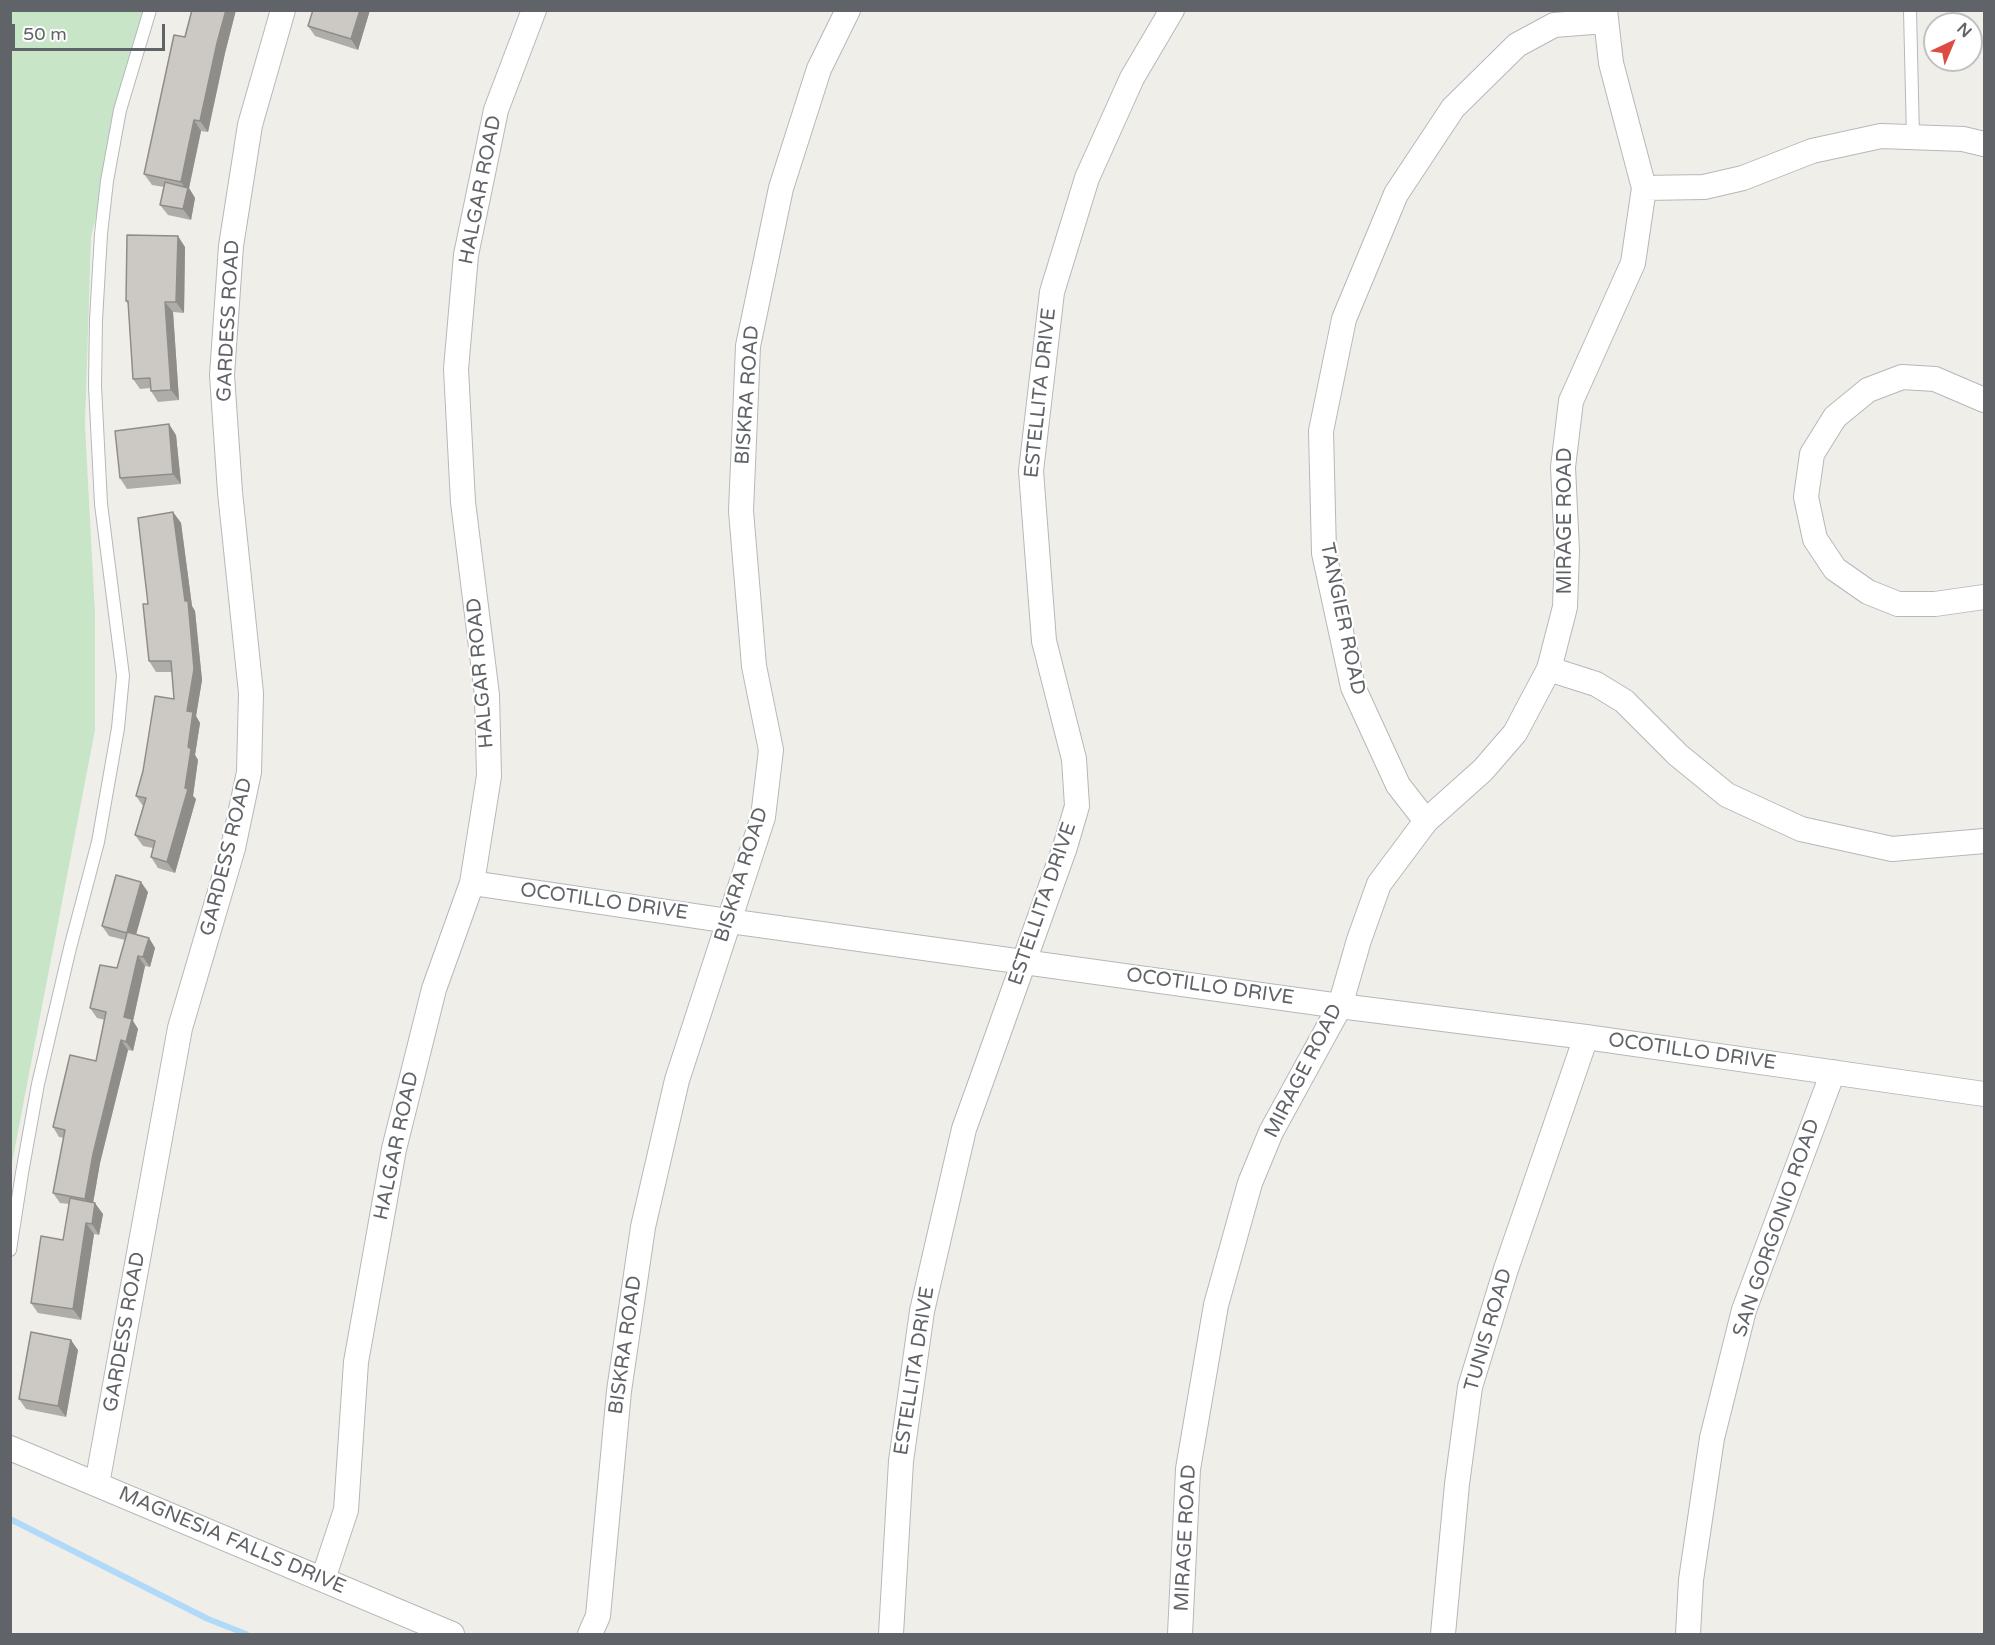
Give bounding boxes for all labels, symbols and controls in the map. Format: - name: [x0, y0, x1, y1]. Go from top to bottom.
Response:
- scale bar: [15, 12, 168, 50]
- north arrow: [1923, 12, 1983, 72]
- text: N: [1953, 19, 1976, 42]
- text: 50 m: [23, 23, 67, 45]
- street label: HALGAR ROAD: [455, 114, 507, 266]
- street label: GARDESS ROAD: [213, 239, 245, 403]
- street label: ESTELLITA DRIVE: [1020, 307, 1062, 479]
- street label: BISKRA ROAD: [731, 324, 765, 466]
- street label: MIRAGE ROAD: [1554, 447, 1578, 595]
- street label: TANGIER ROAD: [1314, 541, 1370, 697]
- street label: HALGAR ROAD: [462, 597, 500, 749]
- street label: GARDESS ROAD: [196, 775, 258, 939]
- street label: BISKRA ROAD: [710, 805, 774, 945]
- street label: ESTELLITA DRIVE: [1004, 819, 1082, 989]
- street label: OCOTILLO DRIVE: [518, 878, 690, 926]
- street label: OCOTILLO DRIVE: [1124, 963, 1296, 1011]
- street label: MIRAGE ROAD: [1260, 1000, 1348, 1142]
- street label: OCOTILLO DRIVE: [1606, 1028, 1778, 1076]
- street label: HALGAR ROAD: [370, 1070, 424, 1222]
- street label: SAN GORGONIO ROAD: [1728, 1116, 1826, 1340]
- street label: GARDESS ROAD: [99, 1250, 151, 1414]
- street label: TUNIS ROAD: [1460, 1266, 1518, 1394]
- street label: BISKRA ROAD: [604, 1274, 648, 1416]
- street label: ESTELLITA DRIVE: [890, 1285, 940, 1457]
- street label: MIRAGE ROAD: [1170, 1464, 1202, 1612]
- street label: MAGNESIA FALLS DRIVE: [115, 1482, 349, 1600]

